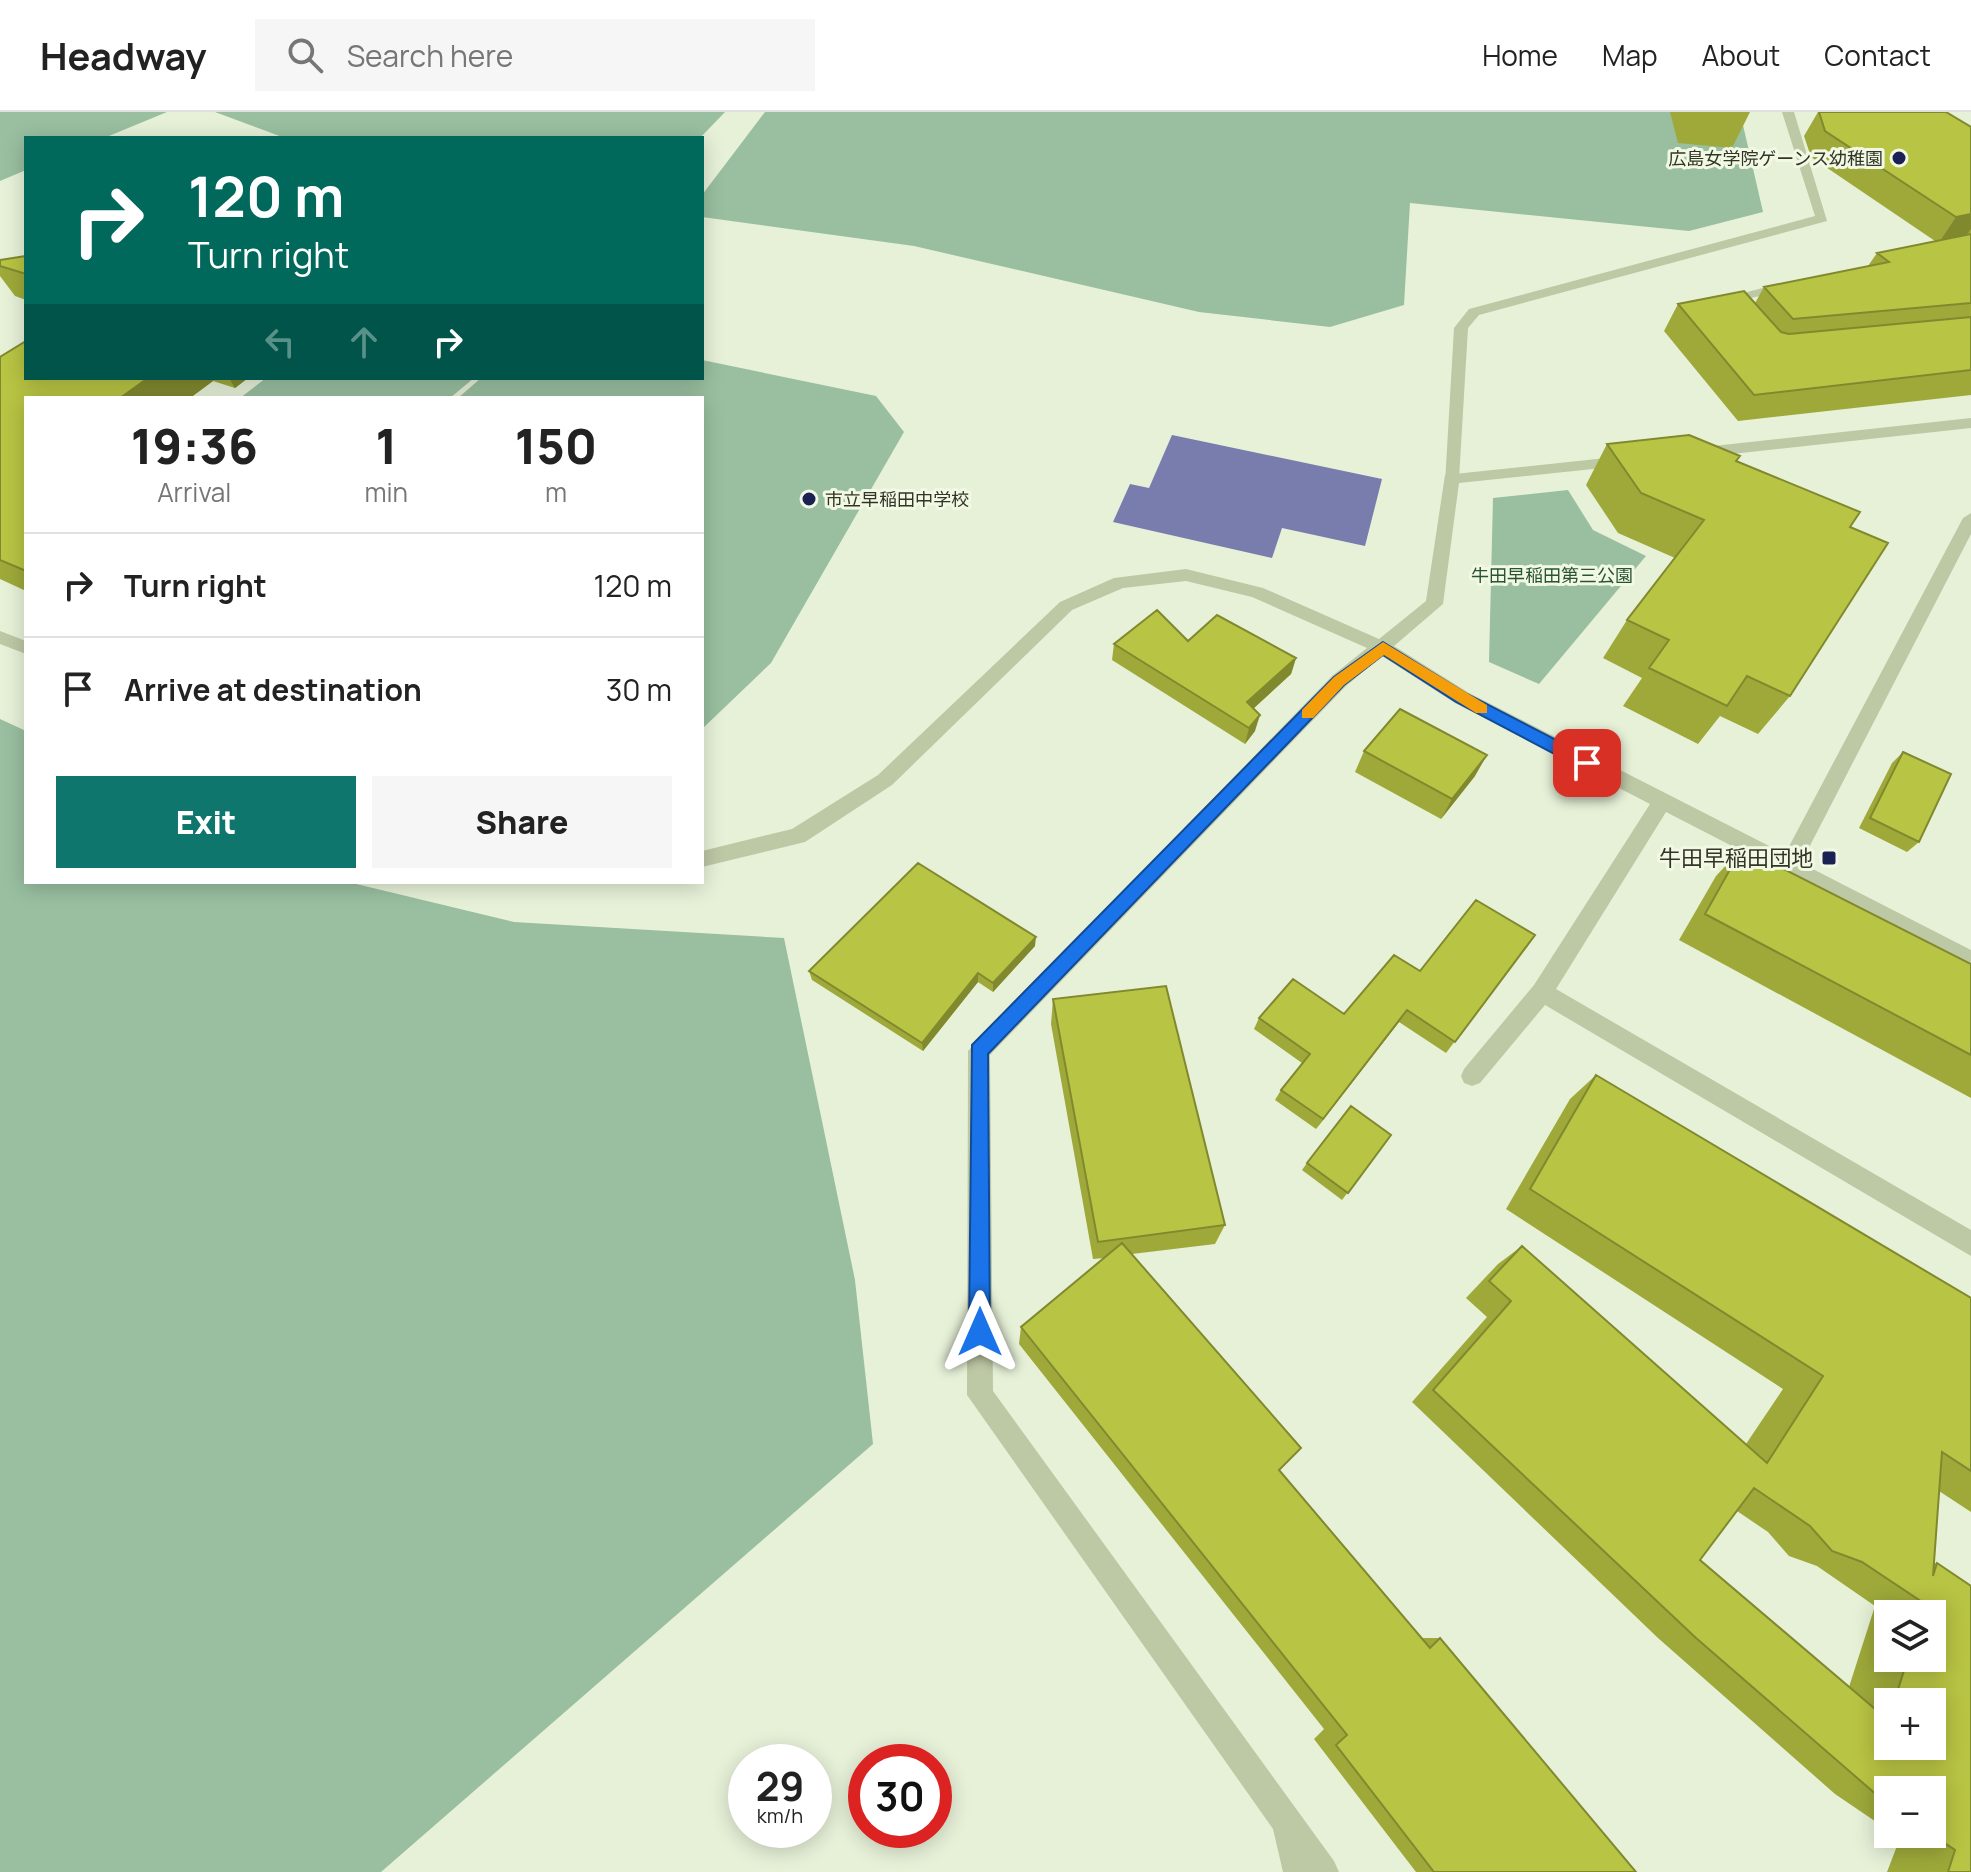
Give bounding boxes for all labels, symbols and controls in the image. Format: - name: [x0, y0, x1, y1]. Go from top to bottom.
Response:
- search box: [255, 19, 815, 91]
- text: Headway: [40, 29, 207, 81]
- icon: search: [283, 33, 327, 77]
- text: Search here: [347, 35, 513, 76]
- text: Home: [1482, 36, 1558, 74]
- text: Map: [1602, 36, 1658, 74]
- text: About: [1702, 36, 1780, 74]
- text: Contact: [1824, 36, 1931, 74]
- place label: 広島女学院ゲーンス幼稚園: [1668, 146, 1883, 170]
- marker: 広島女学院ゲーンス幼稚園: [1890, 149, 1908, 167]
- text: 120 m: [188, 157, 344, 234]
- icon: right: [56, 168, 160, 272]
- text: Turn right: [188, 230, 349, 279]
- icon: left: [258, 320, 302, 364]
- icon: ahead: [342, 320, 386, 364]
- icon: right: [426, 320, 470, 364]
- text: 19:36: [131, 413, 258, 478]
- text: 1: [375, 413, 397, 478]
- text: 150: [515, 413, 597, 478]
- text: Arrival: [157, 474, 231, 510]
- text: min: [364, 474, 408, 510]
- text: m: [545, 474, 567, 510]
- place label: 市立早稲田中学校: [825, 487, 969, 511]
- marker: 市立早稲田中学校: [800, 490, 818, 508]
- icon: right: [56, 563, 100, 607]
- park label: 牛田早稲田第三公園: [1471, 563, 1633, 587]
- text: Turn right: [124, 565, 267, 606]
- text: 120 m: [593, 565, 672, 606]
- icon: arrive: [56, 667, 100, 711]
- text: Arrive at destination: [124, 669, 422, 710]
- text: 30 m: [606, 669, 672, 710]
- pin: [1553, 729, 1621, 797]
- icon: arrive: [1565, 741, 1609, 785]
- button: Exit: [56, 776, 356, 868]
- button: Share: [372, 776, 672, 868]
- place label: 牛田早稲田団地: [1659, 843, 1813, 873]
- marker: 牛田早稲田団地: [1820, 849, 1838, 867]
- position arrow: [938, 1290, 1022, 1374]
- map controls: [1874, 1600, 1946, 1848]
- button: layers: [1874, 1600, 1946, 1672]
- button: +: [1874, 1688, 1946, 1760]
- speed limit sign: 30: [848, 1744, 952, 1848]
- text: 29: [756, 1758, 804, 1813]
- button: −: [1874, 1776, 1946, 1848]
- text: km/h: [757, 1802, 803, 1829]

